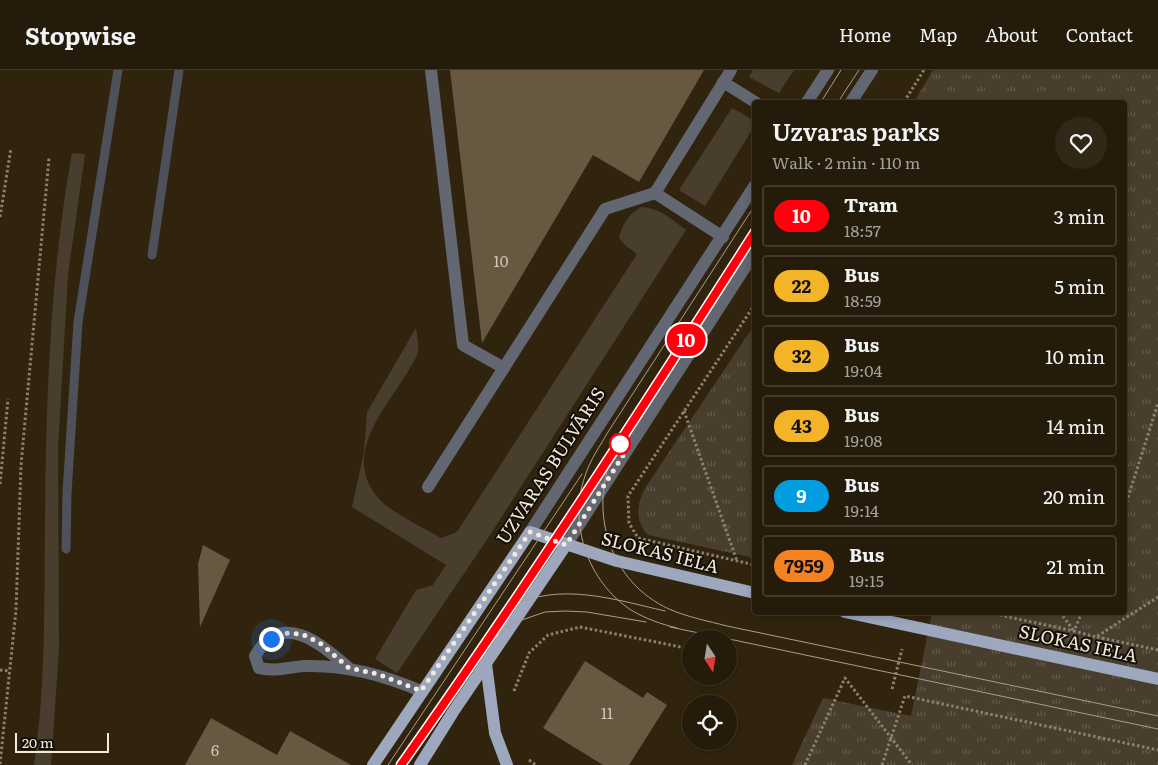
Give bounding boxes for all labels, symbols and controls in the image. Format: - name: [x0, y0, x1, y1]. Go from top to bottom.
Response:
- text: Stopwise: [25, 17, 136, 52]
- text: Home: [839, 21, 891, 48]
- text: Map: [919, 21, 957, 48]
- text: About: [985, 21, 1038, 48]
- text: Contact: [1066, 21, 1133, 48]
- text: Uzvaras parks: [772, 113, 940, 148]
- button: heart: [1055, 117, 1107, 169]
- text: Walk · 2 min · 110 m: [772, 150, 920, 174]
- text: Tram: [844, 190, 898, 218]
- text: 10: [792, 202, 811, 229]
- text: 3 min: [1054, 202, 1105, 230]
- text: 18:57: [844, 218, 881, 242]
- house number: 10: [494, 249, 509, 272]
- text: Bus: [844, 260, 879, 288]
- text: 22: [792, 272, 811, 299]
- text: 5 min: [1054, 272, 1105, 300]
- text: 18:59: [844, 288, 881, 312]
- line badge: 10: [664, 324, 708, 356]
- text: 10: [677, 326, 695, 353]
- text: Bus: [844, 330, 879, 358]
- text: 32: [792, 342, 811, 369]
- text: 10 min: [1045, 342, 1105, 370]
- text: 19:04: [844, 358, 882, 382]
- street label: UZVARAS BULVĀRIS: [489, 381, 611, 549]
- text: Bus: [844, 400, 879, 428]
- text: 43: [791, 412, 812, 439]
- text: 14 min: [1046, 412, 1105, 440]
- text: 19:08: [844, 428, 882, 452]
- unlabelled marker: [609, 433, 631, 455]
- text: Bus: [844, 470, 879, 498]
- text: 9: [796, 482, 807, 509]
- text: 20 min: [1043, 482, 1105, 510]
- text: 19:14: [844, 498, 879, 522]
- street label: SLOKAS IELA: [599, 524, 722, 579]
- text: Bus: [849, 540, 884, 568]
- text: 7959: [784, 552, 824, 579]
- text: 21 min: [1046, 552, 1105, 580]
- text: 19:15: [849, 568, 884, 592]
- street label: SLOKAS IELA: [1017, 617, 1140, 668]
- your location: [259, 627, 284, 652]
- north arrow: [682, 630, 738, 685]
- map controls: [682, 630, 737, 750]
- button: locate: [682, 695, 737, 750]
- house number: 11: [601, 701, 613, 724]
- scale bar: [15, 730, 109, 753]
- text: 20 m: [22, 732, 54, 752]
- house number: 6: [211, 738, 219, 761]

